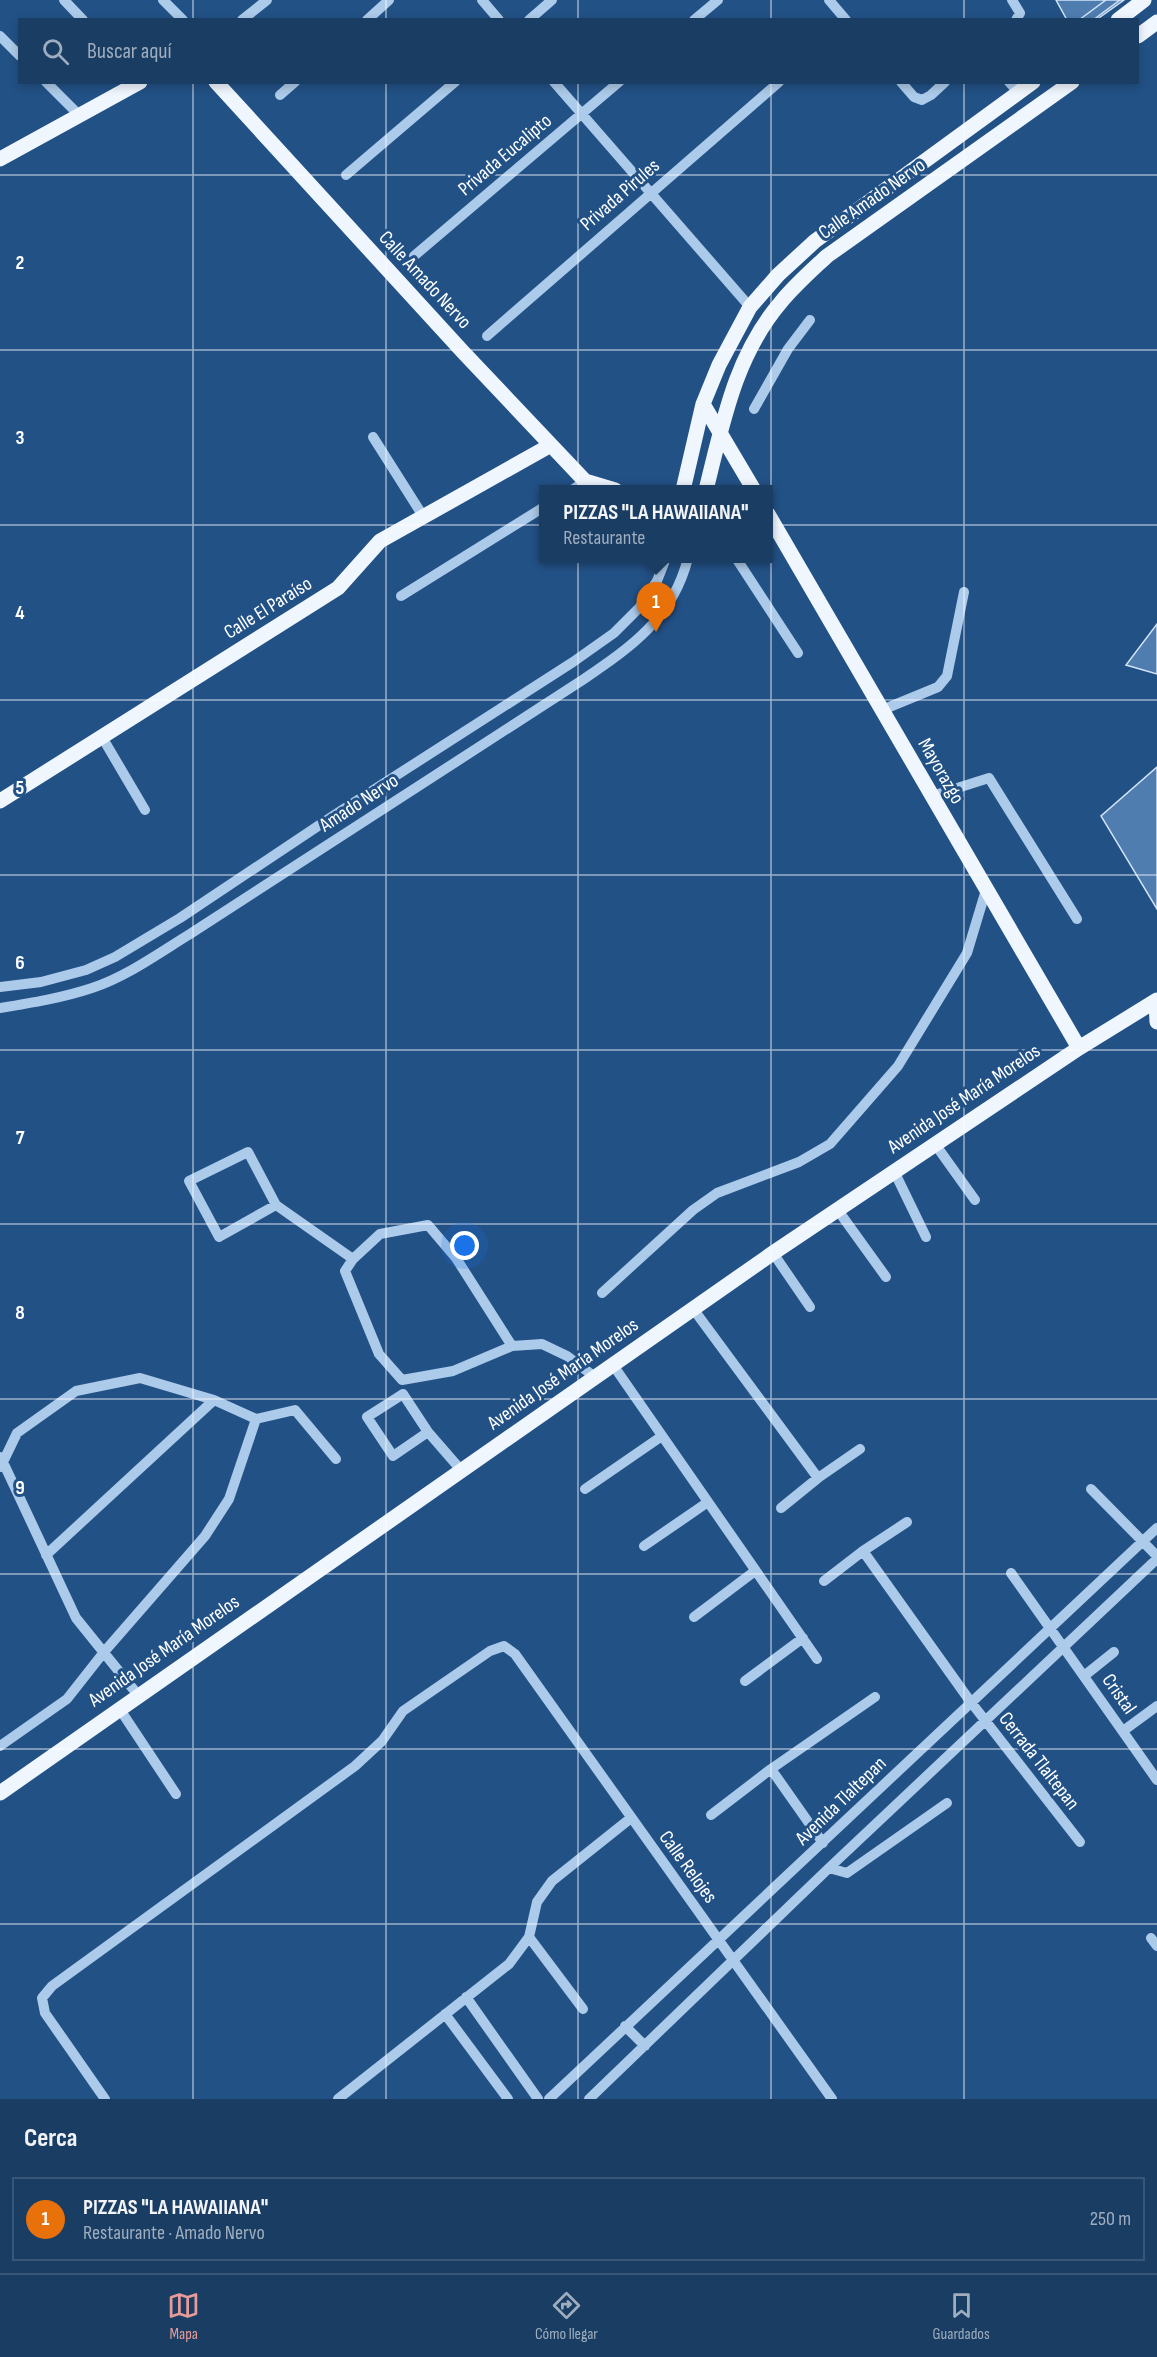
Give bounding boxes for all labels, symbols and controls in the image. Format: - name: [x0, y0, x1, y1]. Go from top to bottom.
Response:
- search box: [18, 18, 1139, 84]
- icon: search: [39, 35, 72, 68]
- text: Buscar aquí: [87, 38, 172, 65]
- street label: Privada Eucalipto: [453, 109, 557, 201]
- street label: Calle Amado Nervo: [814, 153, 930, 245]
- street label: Privada Pirules: [575, 154, 665, 236]
- street label: Calle Amado Nervo: [374, 226, 476, 334]
- text: 2: [16, 251, 24, 275]
- text: 3: [16, 426, 25, 450]
- popup: [539, 485, 773, 563]
- text: PIZZAS "LA HAWAIIANA": [563, 499, 749, 526]
- text: Restaurante: [563, 526, 645, 550]
- street label: Calle El Paraíso: [220, 572, 316, 644]
- pin: 1: [636, 582, 676, 632]
- text: 4: [15, 601, 25, 625]
- street label: Mayorazgo: [913, 734, 969, 808]
- street label: Amado Nervo: [314, 769, 403, 838]
- text: 5: [16, 776, 25, 800]
- text: 6: [15, 951, 25, 975]
- street label: Avenida José María Morelos: [882, 1039, 1045, 1160]
- text: 7: [16, 1126, 25, 1150]
- your location: [450, 1231, 479, 1260]
- text: 8: [15, 1301, 25, 1325]
- street label: Avenida José María Morelos: [482, 1313, 643, 1436]
- text: 9: [15, 1476, 25, 1500]
- street label: Avenida José María Morelos: [83, 1590, 244, 1713]
- street label: Cristal: [1097, 1669, 1141, 1719]
- street label: Cerrada Tlaltepan: [993, 1707, 1085, 1815]
- street label: Avenida Tlaltepan: [790, 1752, 891, 1851]
- street label: Calle Relojes: [654, 1826, 722, 1908]
- text: Cerca: [24, 2123, 77, 2154]
- text: PIZZAS "LA HAWAIIANA": [83, 2194, 268, 2221]
- text: 1: [42, 2207, 49, 2231]
- text: 250 m: [1090, 2207, 1131, 2231]
- text: Restaurante · Amado Nervo: [83, 2221, 265, 2245]
- tab: Mapa: [167, 2289, 200, 2344]
- tab: Cómo llegar: [535, 2289, 598, 2344]
- tab: Guardados: [933, 2289, 990, 2344]

